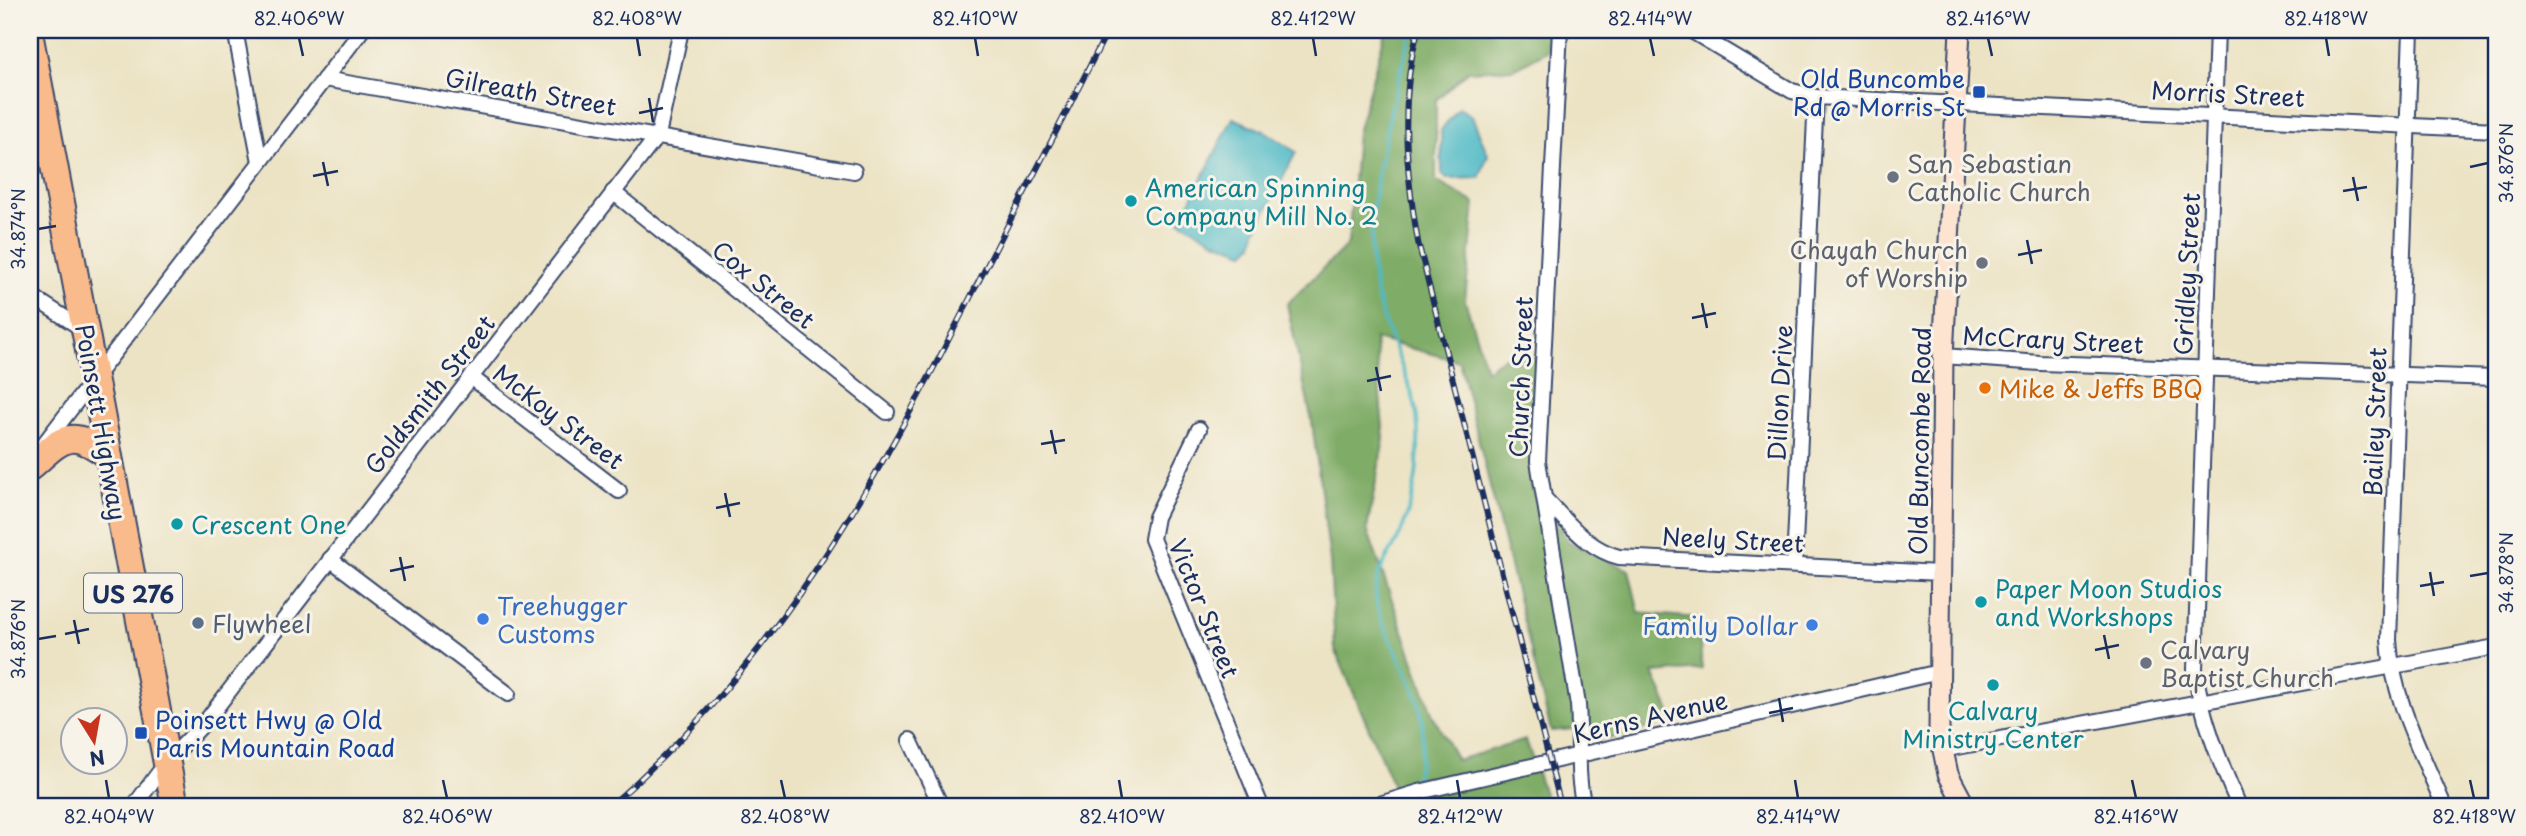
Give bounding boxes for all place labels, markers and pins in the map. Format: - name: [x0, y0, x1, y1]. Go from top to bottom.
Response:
- place label: Old Buncombe Rd @ Morris St: [1793, 60, 1965, 124]
- marker: Old Buncombe Rd @ Morris St: [1971, 84, 1987, 100]
- place label: San Sebastian Catholic Church: [1907, 145, 2091, 209]
- place label: American Spinning Company Mill No. 2: [1145, 169, 1377, 233]
- marker: San Sebastian Catholic Church: [1885, 169, 1901, 185]
- marker: American Spinning Company Mill No. 2: [1123, 193, 1139, 209]
- place label: Chayah Church of Worship: [1789, 231, 1968, 295]
- marker: Chayah Church of Worship: [1974, 255, 1990, 271]
- place label: Mike & Jeffs BBQ: [1999, 370, 2203, 406]
- marker: Mike & Jeffs BBQ: [1977, 380, 1993, 396]
- place label: Crescent One: [191, 506, 347, 542]
- marker: Crescent One: [169, 516, 185, 532]
- place label: Paper Moon Studios and Workshops: [1995, 570, 2222, 634]
- place label: Treehugger Customs: [497, 587, 628, 651]
- marker: Paper Moon Studios and Workshops: [1973, 594, 1989, 610]
- place label: Flywheel: [212, 605, 311, 641]
- place label: Family Dollar: [1642, 607, 1798, 643]
- marker: Treehugger Customs: [475, 611, 491, 627]
- marker: Flywheel: [190, 615, 206, 631]
- marker: Family Dollar: [1804, 617, 1820, 633]
- place label: Calvary Baptist Church: [2160, 631, 2334, 695]
- marker: Calvary Baptist Church: [2138, 655, 2154, 671]
- marker: Calvary Ministry Center: [1985, 677, 2001, 693]
- place label: Calvary Ministry Center: [1902, 692, 2084, 756]
- place label: Poinsett Hwy @ Old Paris Mountain Road: [155, 701, 395, 765]
- marker: Poinsett Hwy @ Old Paris Mountain Road: [133, 725, 149, 741]

